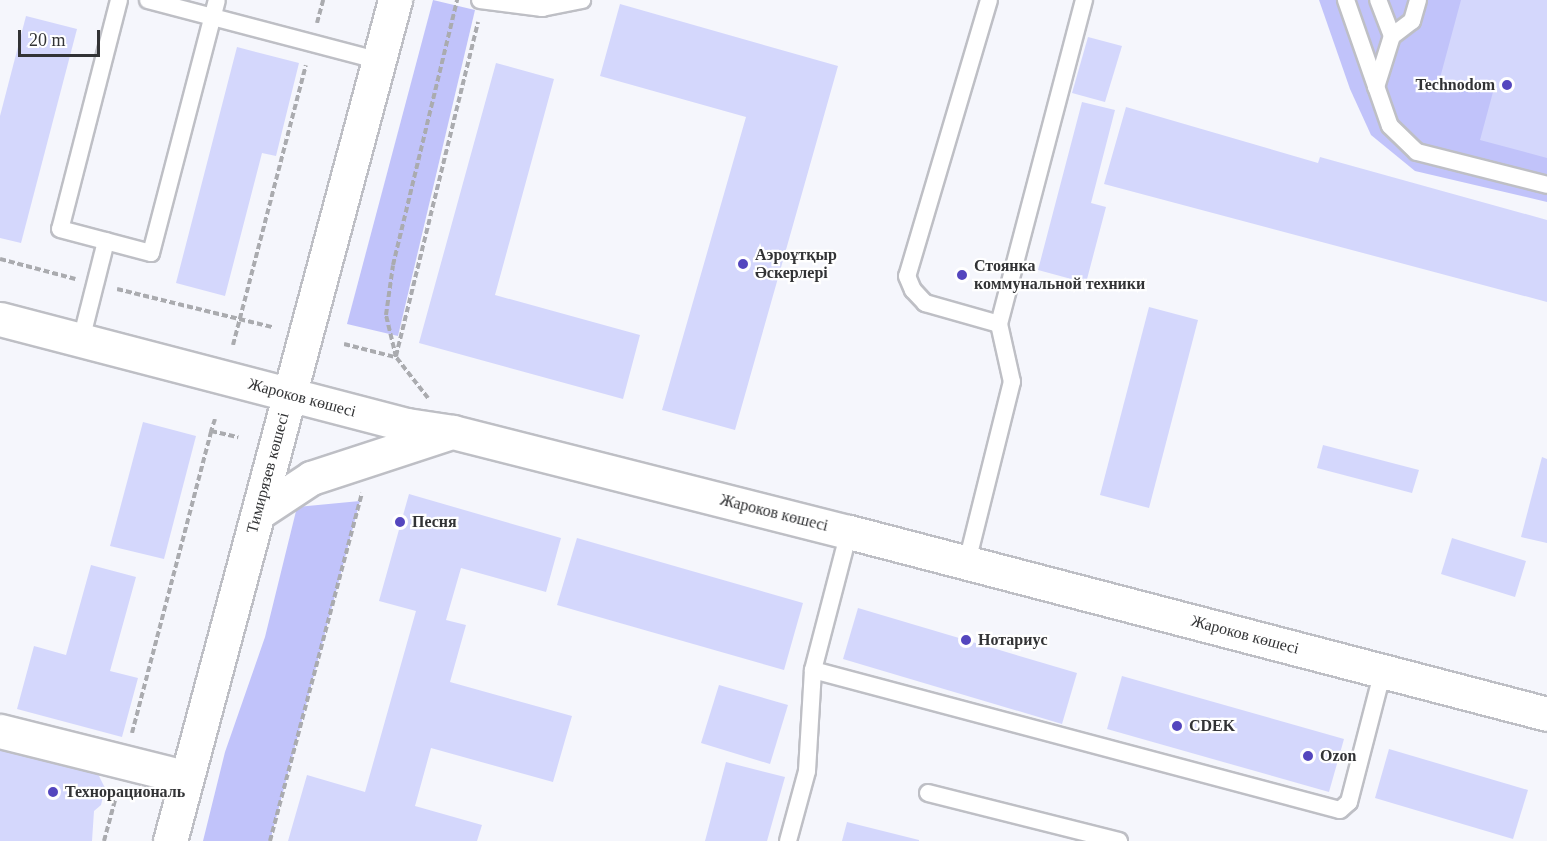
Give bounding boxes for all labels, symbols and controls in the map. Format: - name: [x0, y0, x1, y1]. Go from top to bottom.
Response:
- scale bar: [21, 18, 104, 56]
- text: 20 m: [29, 30, 66, 50]
- place label: Technodom: [1416, 75, 1495, 95]
- marker: Technodom: [1500, 78, 1514, 92]
- place label: Аэроұтқыр Әскерлері: [755, 245, 837, 283]
- place label: Стоянка коммунальной техники: [974, 256, 1145, 294]
- marker: Аэроұтқыр Әскерлері: [736, 257, 750, 271]
- marker: Стоянка коммунальной техники: [955, 268, 969, 282]
- street label: Жароков көшесі: [246, 374, 358, 422]
- street label: Тимирязев көшесі: [243, 411, 293, 535]
- street label: Жароков көшесі: [718, 490, 830, 536]
- place label: Песня: [412, 512, 457, 532]
- marker: Песня: [393, 515, 407, 529]
- street label: Жароков көшесі: [1189, 611, 1301, 659]
- place label: Нотариуc: [978, 630, 1048, 650]
- marker: Нотариуc: [959, 633, 973, 647]
- place label: CDEK: [1189, 716, 1235, 736]
- marker: CDEK: [1170, 719, 1184, 733]
- place label: Ozon: [1320, 746, 1356, 766]
- marker: Ozon: [1301, 749, 1315, 763]
- place label: Технорациональ: [65, 782, 185, 802]
- marker: Технорациональ: [46, 785, 60, 799]

